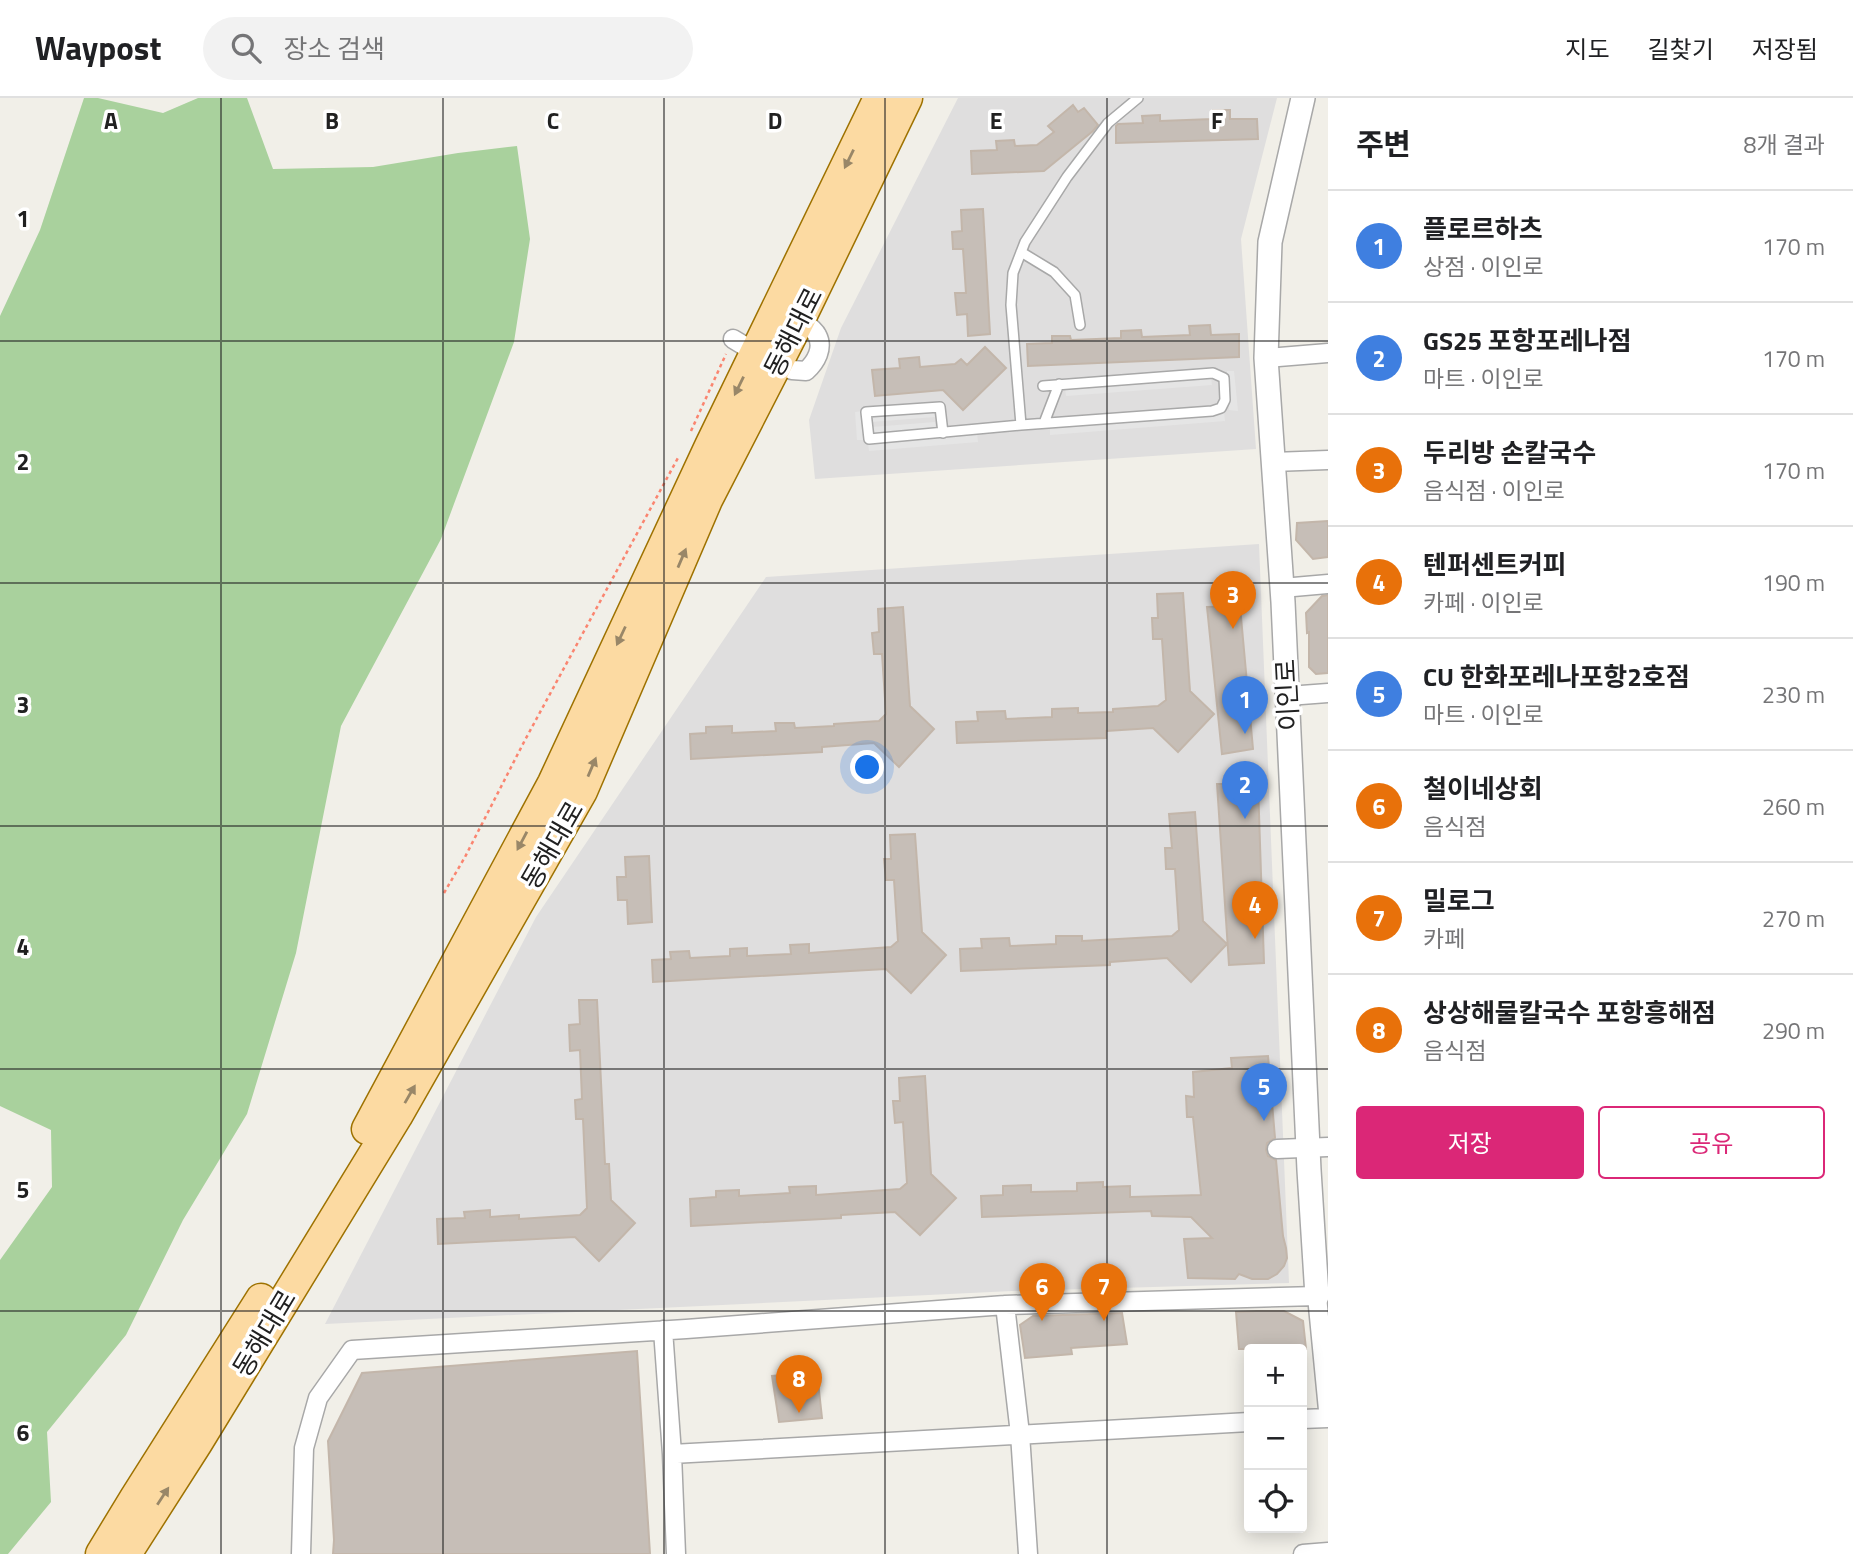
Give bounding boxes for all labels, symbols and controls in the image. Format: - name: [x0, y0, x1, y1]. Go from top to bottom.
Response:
- search box: [203, 17, 693, 80]
- text: Waypost: [35, 23, 161, 73]
- icon: search: [227, 29, 265, 67]
- text: 장소 검색: [283, 29, 385, 68]
- text: 지도: [1565, 31, 1610, 67]
- text: 길찾기: [1648, 31, 1714, 67]
- text: 저장됨: [1752, 31, 1818, 67]
- text: A: [104, 103, 118, 138]
- text: B: [325, 103, 339, 138]
- text: C: [547, 103, 559, 138]
- text: D: [768, 103, 782, 138]
- text: E: [990, 103, 1002, 138]
- text: F: [1211, 103, 1223, 138]
- text: 주변: [1356, 121, 1411, 167]
- text: 8개 결과: [1744, 127, 1825, 162]
- one-way arrow: [843, 149, 854, 169]
- text: 1: [17, 201, 29, 236]
- text: 플로르하츠: [1423, 209, 1543, 248]
- text: 1: [1373, 229, 1385, 264]
- text: 170 m: [1762, 229, 1825, 264]
- text: 상점 · 이인로: [1423, 249, 1544, 284]
- street label: 동해대로: [754, 281, 832, 383]
- text: GS25 포항포레나점: [1423, 321, 1631, 360]
- text: 2: [1373, 341, 1385, 376]
- text: 170 m: [1762, 341, 1825, 376]
- text: 마트 · 이인로: [1423, 361, 1544, 396]
- one-way arrow: [733, 376, 744, 396]
- text: 두리방 손칼국수: [1423, 433, 1596, 472]
- text: 2: [17, 444, 29, 479]
- text: 3: [1373, 453, 1385, 488]
- text: 170 m: [1762, 453, 1825, 488]
- text: 음식점 · 이인로: [1423, 473, 1565, 508]
- text: 텐퍼센트커피: [1423, 545, 1567, 584]
- one-way arrow: [676, 548, 688, 568]
- text: 4: [1373, 565, 1385, 600]
- text: 190 m: [1762, 565, 1825, 600]
- pin: 3: [1210, 571, 1256, 629]
- text: 카페 · 이인로: [1423, 585, 1544, 620]
- one-way arrow: [615, 626, 627, 646]
- text: CU 한화포레나포항2호점: [1423, 657, 1690, 696]
- street label: 이인로: [1266, 658, 1308, 732]
- pin: 1: [1222, 676, 1268, 734]
- text: 5: [1373, 677, 1385, 712]
- text: 230 m: [1762, 677, 1825, 712]
- text: 3: [17, 687, 29, 722]
- text: 마트 · 이인로: [1423, 697, 1544, 732]
- your location: [850, 750, 884, 784]
- one-way arrow: [587, 756, 598, 777]
- pin: 2: [1222, 761, 1268, 819]
- text: 철이네상회: [1423, 769, 1543, 808]
- text: 6: [1373, 789, 1385, 824]
- text: 260 m: [1762, 789, 1825, 824]
- street label: 동해대로: [511, 794, 593, 896]
- text: 음식점: [1423, 809, 1486, 844]
- one-way arrow: [516, 831, 528, 851]
- pin: 4: [1232, 881, 1278, 939]
- text: 밀로그: [1423, 881, 1495, 920]
- text: 7: [1373, 901, 1385, 936]
- text: 270 m: [1762, 901, 1825, 936]
- text: 카페: [1423, 921, 1465, 956]
- text: 4: [17, 929, 29, 964]
- text: 상상해물칼국수 포항흥해점: [1423, 993, 1716, 1032]
- text: 8: [1373, 1013, 1385, 1048]
- text: 290 m: [1762, 1013, 1825, 1048]
- text: 음식점: [1423, 1033, 1486, 1068]
- pin: 5: [1241, 1063, 1287, 1121]
- one-way arrow: [404, 1084, 416, 1103]
- button: 저장: [1356, 1106, 1584, 1179]
- button: 공유: [1598, 1106, 1825, 1179]
- text: 5: [17, 1172, 29, 1207]
- pin: 6: [1019, 1263, 1065, 1321]
- pin: 7: [1081, 1263, 1127, 1321]
- street label: 동해대로: [223, 1282, 305, 1384]
- map controls: [1244, 1344, 1307, 1533]
- button: +: [1244, 1344, 1307, 1407]
- pin: 8: [776, 1355, 822, 1413]
- button: −: [1244, 1407, 1307, 1470]
- text: 6: [17, 1415, 30, 1450]
- button: locate: [1244, 1470, 1307, 1533]
- one-way arrow: [156, 1487, 169, 1506]

